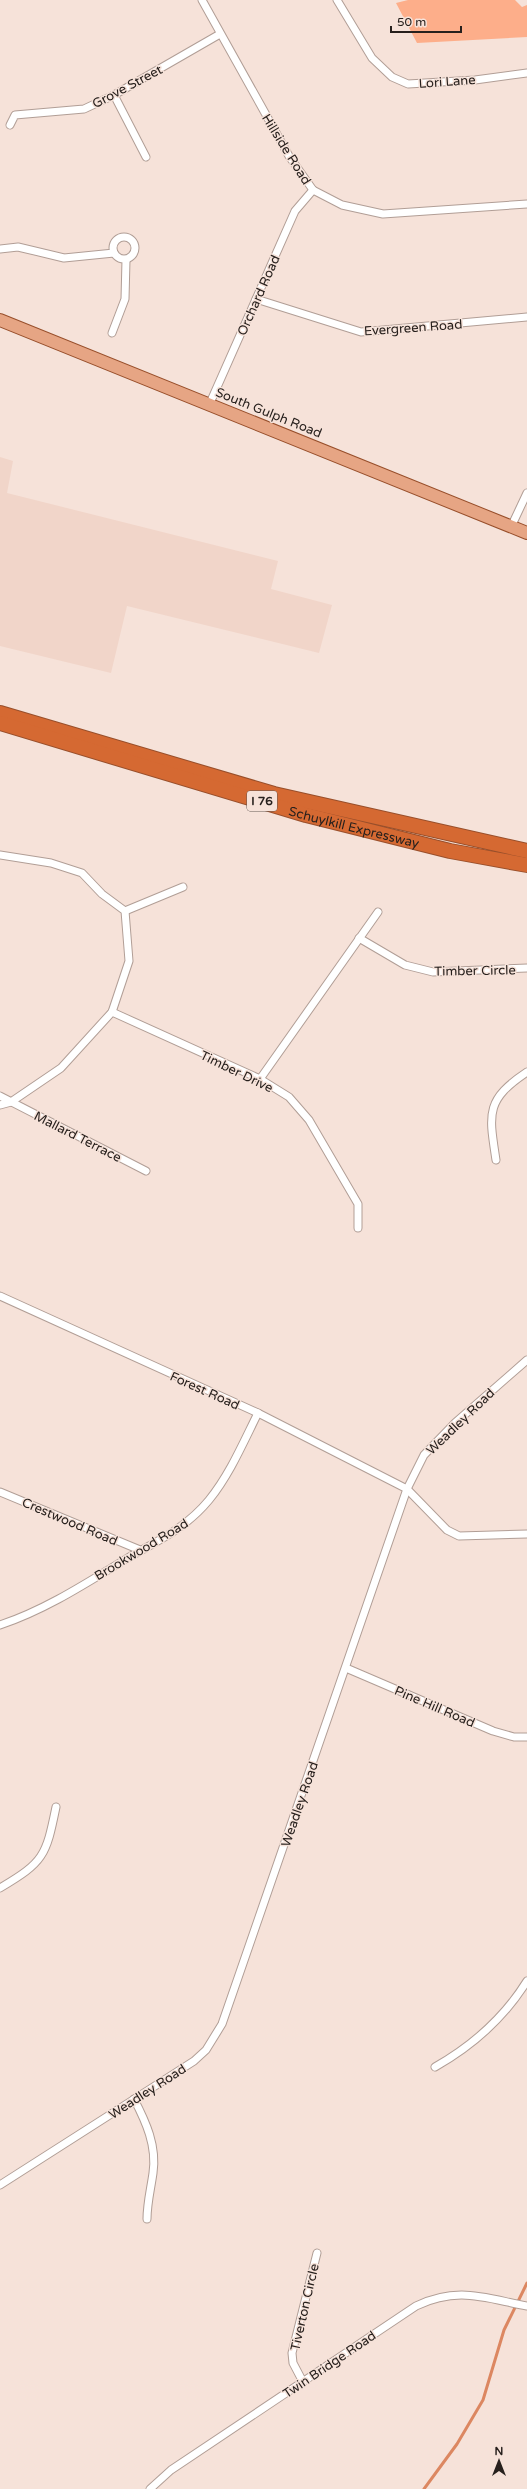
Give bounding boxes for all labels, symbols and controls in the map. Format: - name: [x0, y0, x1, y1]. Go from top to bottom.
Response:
- scale bar: [391, 8, 461, 34]
- text: 50 m: [397, 15, 426, 29]
- street label: Grove Street: [90, 62, 165, 112]
- street label: Lori Lane: [418, 72, 476, 92]
- street label: Hillside Road: [258, 111, 314, 188]
- street label: Orchard Road: [234, 253, 284, 338]
- street label: Evergreen Road: [363, 317, 463, 339]
- street label: South Gulph Road: [213, 384, 324, 442]
- road number: I 76: [247, 791, 277, 811]
- street label: Schuylkill Expressway: [287, 803, 421, 852]
- street label: Timber Circle: [434, 962, 516, 980]
- street label: Timber Drive: [198, 1047, 276, 1096]
- street label: Mallard Terrace: [31, 1108, 124, 1166]
- street label: Forest Road: [167, 1368, 242, 1413]
- street label: Weadley Road: [423, 1385, 498, 1458]
- street label: Crestwood Road: [19, 1495, 120, 1549]
- street label: Brookwood Road: [92, 1515, 191, 1584]
- street label: Pine Hill Road: [392, 1683, 477, 1731]
- street label: Weadley Road: [278, 1760, 322, 1849]
- street label: Weadley Road: [106, 2061, 189, 2123]
- street label: Tiverton Circle: [287, 2262, 323, 2352]
- street label: Twin Bridge Road: [280, 2328, 379, 2402]
- north arrow: [479, 2441, 519, 2481]
- text: N: [495, 2445, 503, 2458]

